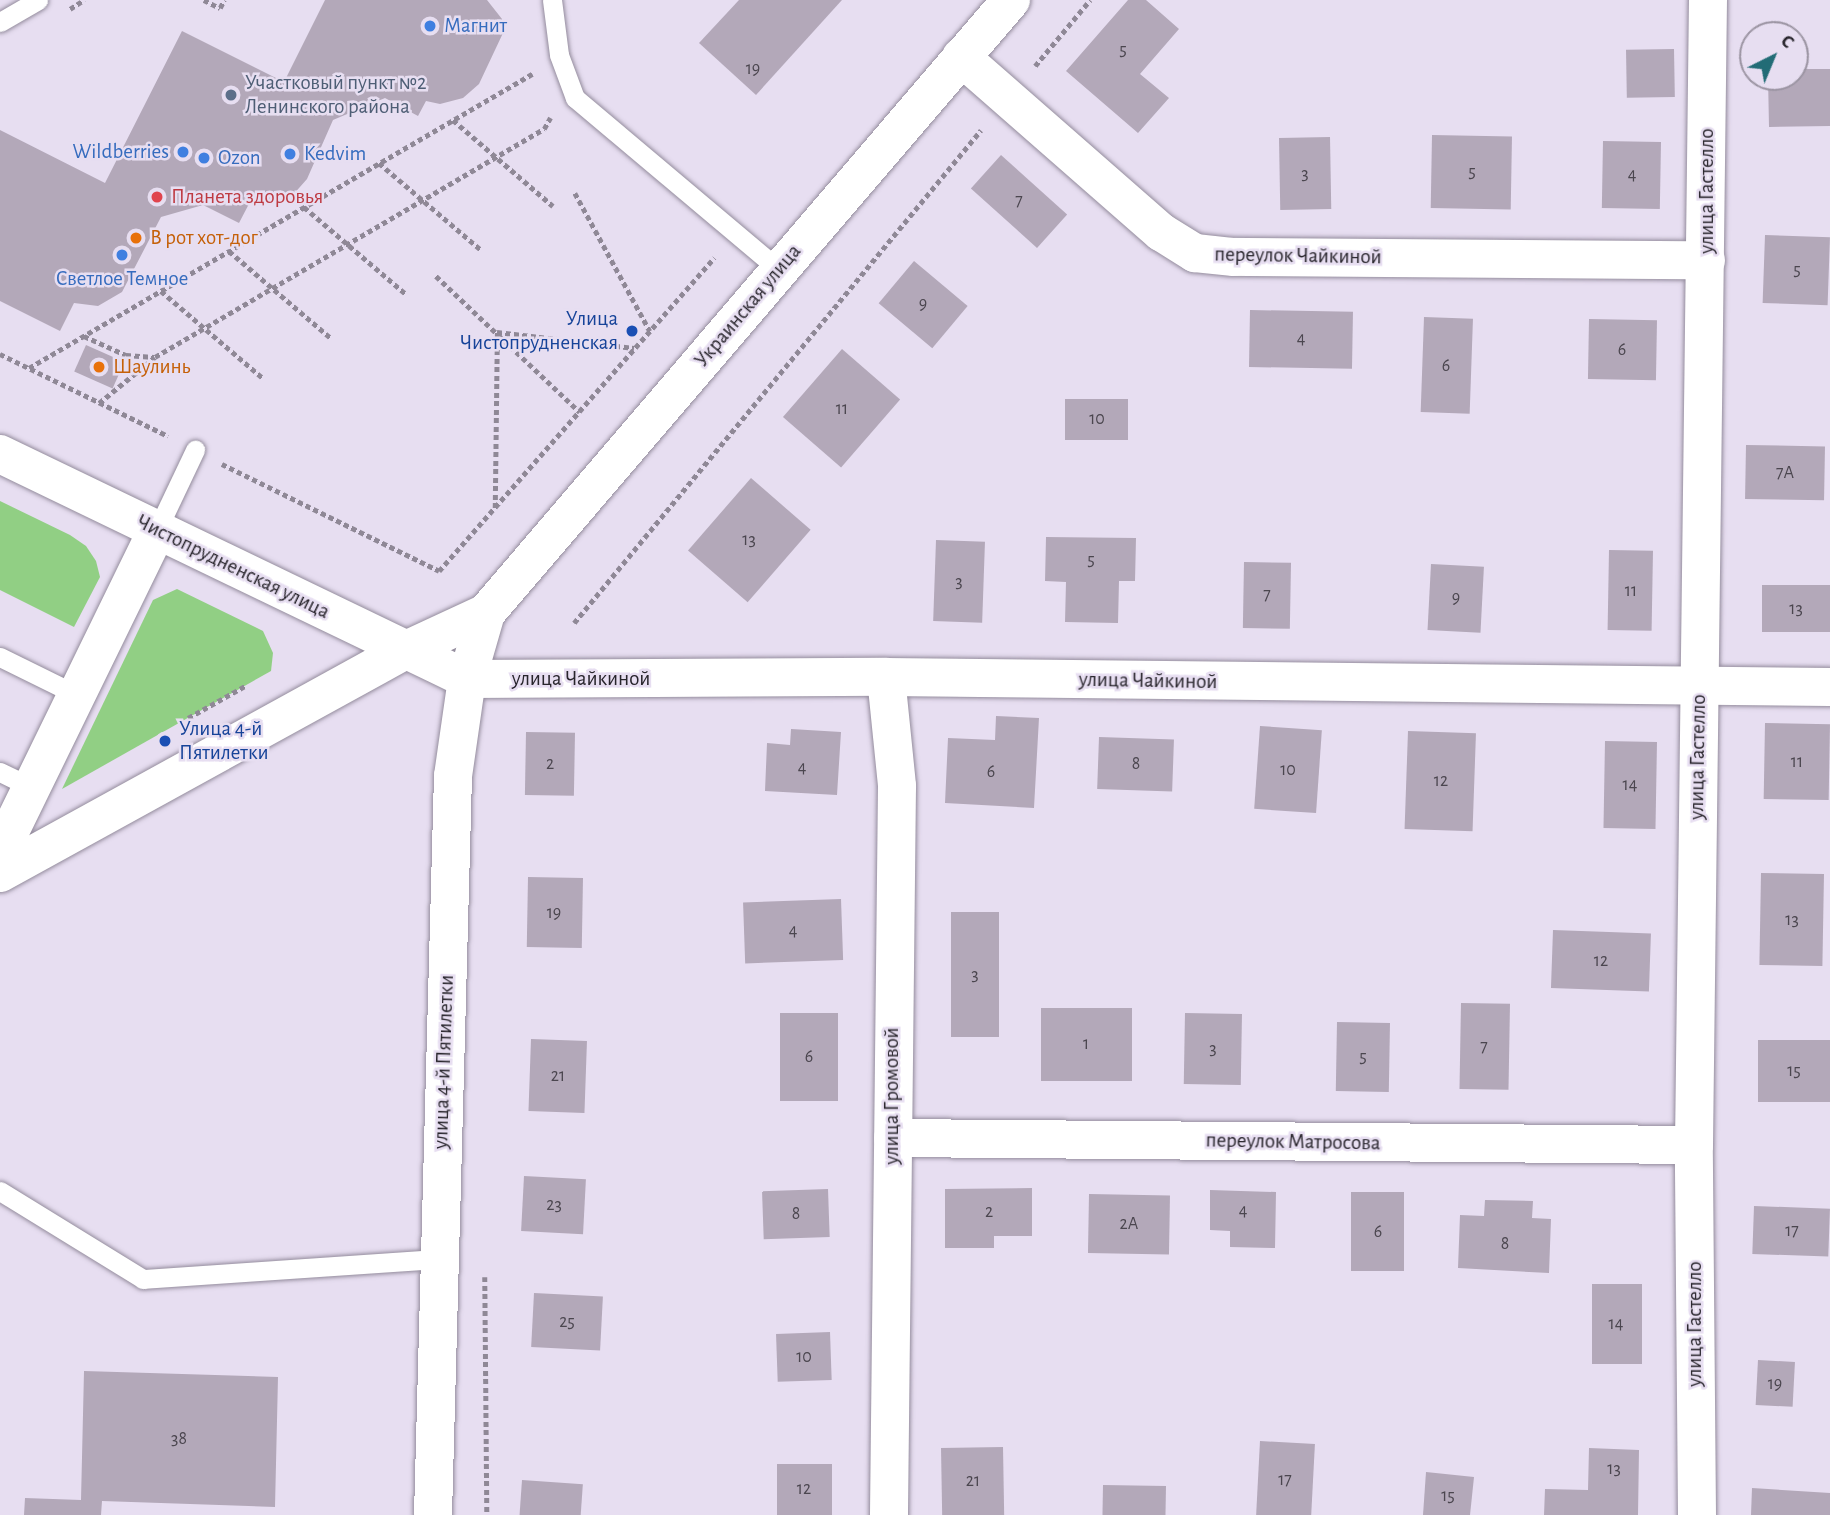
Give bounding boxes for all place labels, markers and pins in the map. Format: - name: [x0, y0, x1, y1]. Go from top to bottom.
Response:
- place label: Магнит: [444, 13, 507, 39]
- marker: Магнит: [422, 18, 438, 34]
- place label: Участковый пункт №2 Ленинского района: [245, 70, 427, 120]
- marker: Участковый пункт №2 Ленинского района: [223, 87, 239, 103]
- place label: Wildberries: [73, 139, 169, 165]
- place label: Kedvim: [304, 141, 366, 167]
- marker: Wildberries: [175, 144, 191, 160]
- place label: Ozon: [218, 145, 261, 171]
- marker: Kedvim: [282, 146, 298, 162]
- marker: Ozon: [196, 150, 212, 166]
- place label: Планета здоровья: [171, 184, 323, 210]
- marker: Планета здоровья: [149, 189, 165, 205]
- place label: В рот хот-дог: [150, 225, 258, 251]
- marker: В рот хот-дог: [128, 230, 144, 246]
- marker: Светлое Темное: [114, 247, 130, 263]
- place label: Светлое Темное: [56, 266, 188, 292]
- place label: Улица Чистопрудненская: [460, 306, 618, 356]
- marker: Улица Чистопрудненская: [624, 323, 640, 339]
- place label: Шаулинь: [113, 354, 190, 380]
- marker: Шаулинь: [91, 359, 107, 375]
- place label: Улица 4-й Пятилетки: [179, 716, 269, 766]
- marker: Улица 4-й Пятилетки: [157, 733, 173, 749]

